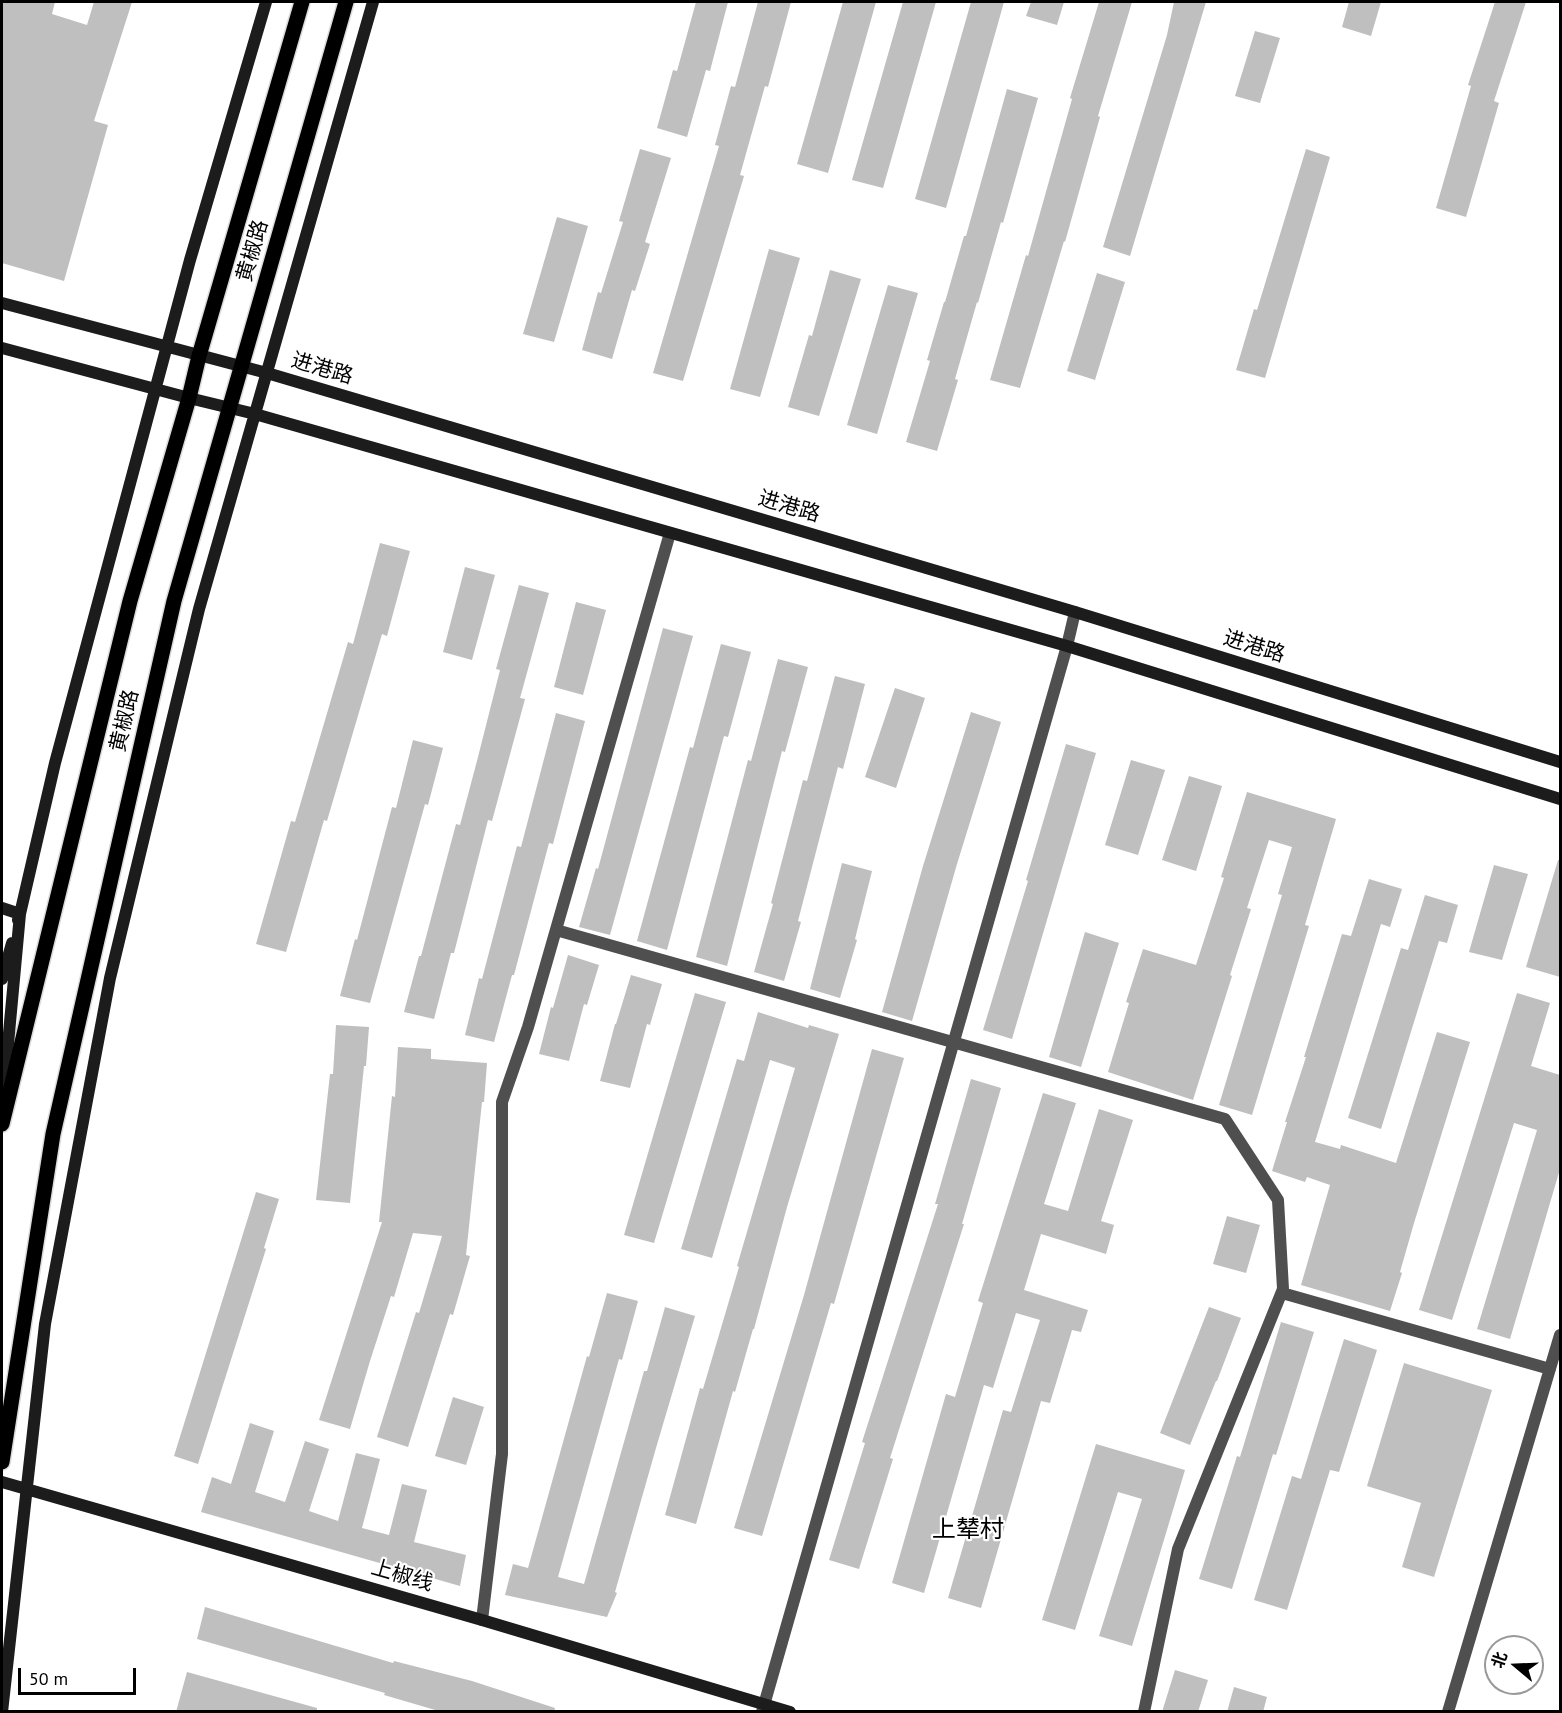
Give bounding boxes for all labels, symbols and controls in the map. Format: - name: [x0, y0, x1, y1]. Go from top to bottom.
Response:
- street label: 黄椒路: [232, 217, 274, 285]
- street label: 进港路: [288, 348, 356, 390]
- street label: 进港路: [755, 486, 823, 528]
- street label: 进港路: [1220, 626, 1288, 668]
- street label: 黄椒路: [106, 687, 144, 755]
- district label: 上辇村: [932, 1516, 1004, 1544]
- street label: 上椒线: [368, 1555, 436, 1597]
- north arrow: [1484, 1635, 1544, 1695]
- text: 北: [1487, 1649, 1511, 1671]
- scale bar: [21, 1656, 140, 1694]
- text: 50 m: [29, 1667, 68, 1690]

